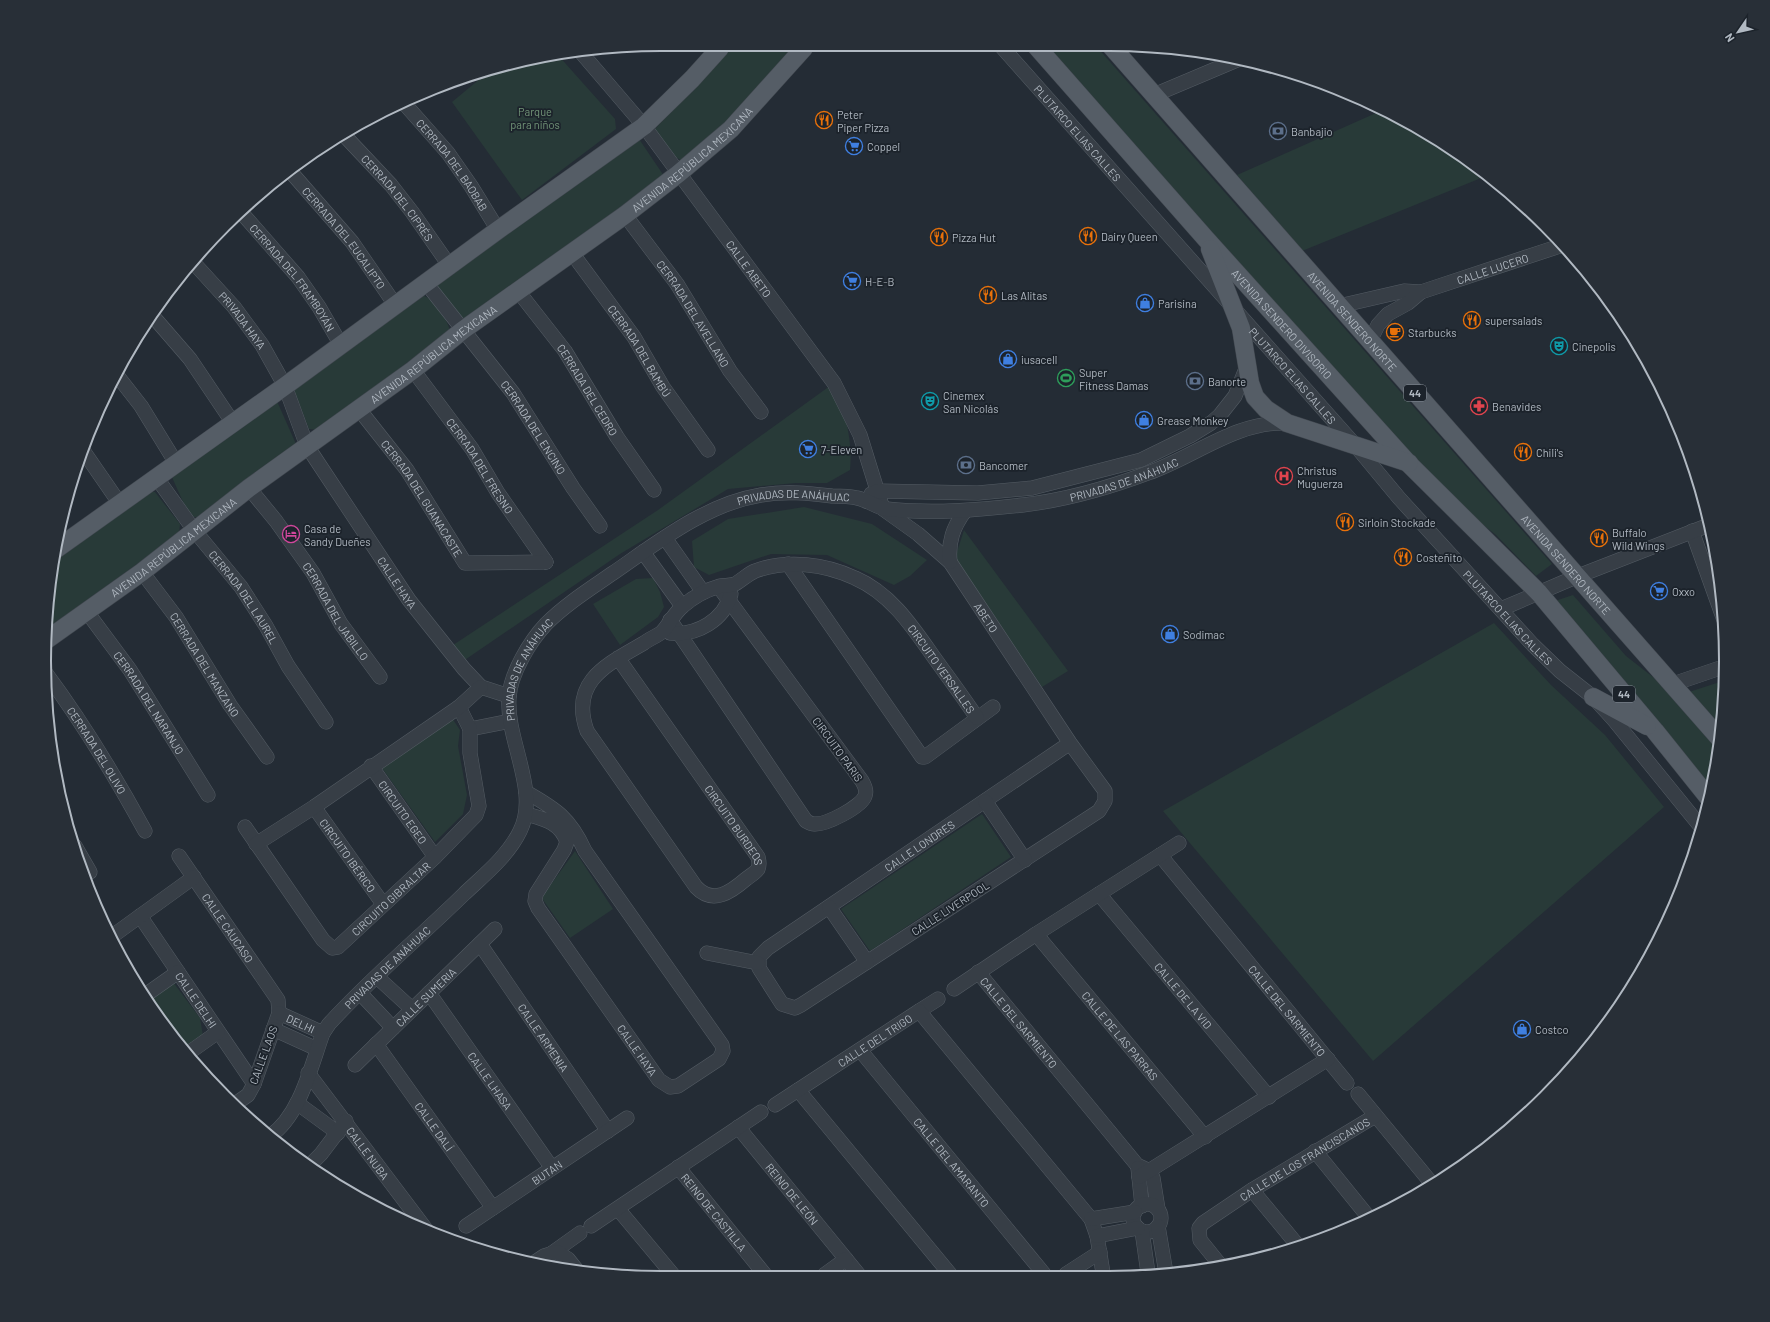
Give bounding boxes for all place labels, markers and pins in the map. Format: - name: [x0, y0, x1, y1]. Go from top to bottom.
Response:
- place label: Peter Piper Pizza: [837, 108, 889, 134]
- restaurant icon: Peter Piper Pizza: [814, 110, 834, 130]
- bank icon: Banbajio: [1268, 121, 1288, 141]
- place label: Banbajio: [1291, 125, 1333, 138]
- supermarket icon: Coppel: [844, 136, 864, 156]
- place label: Coppel: [867, 140, 900, 153]
- restaurant icon: Dairy Queen: [1078, 226, 1098, 246]
- restaurant icon: Pizza Hut: [929, 227, 949, 247]
- place label: Dairy Queen: [1101, 230, 1158, 243]
- place label: Pizza Hut: [952, 231, 996, 244]
- supermarket icon: H-E-B: [842, 271, 862, 291]
- place label: H-E-B: [865, 275, 895, 288]
- restaurant icon: Las Alitas: [978, 285, 998, 305]
- place label: Las Alitas: [1001, 289, 1047, 302]
- shop icon: Parisina: [1135, 293, 1155, 313]
- place label: Parisina: [1158, 297, 1197, 310]
- restaurant icon: supersalads: [1462, 310, 1482, 330]
- place label: supersalads: [1485, 314, 1542, 327]
- cafe icon: Starbucks: [1385, 322, 1405, 342]
- place label: Starbucks: [1408, 326, 1456, 339]
- theatre icon: Cinepolis: [1549, 336, 1569, 356]
- place label: Cinepolis: [1572, 340, 1616, 353]
- shop icon: iusacell: [998, 349, 1018, 369]
- place label: iusacell: [1021, 353, 1057, 366]
- place label: Super Fitness Damas: [1079, 366, 1149, 392]
- sports icon: Super Fitness Damas: [1056, 368, 1076, 388]
- bank icon: Banorte: [1185, 371, 1205, 391]
- place label: Banorte: [1208, 375, 1246, 388]
- place label: Cinemex San Nicolás: [943, 389, 999, 415]
- theatre icon: Cinemex San Nicolás: [920, 391, 940, 411]
- pharmacy icon: Benavides: [1469, 396, 1489, 416]
- place label: Benavides: [1492, 400, 1541, 413]
- shop icon: Grease Monkey: [1134, 410, 1154, 430]
- place label: Grease Monkey: [1157, 414, 1228, 427]
- supermarket icon: 7-Eleven: [798, 439, 818, 459]
- restaurant icon: Chili's: [1513, 442, 1533, 462]
- place label: 7-Eleven: [821, 443, 862, 456]
- place label: Chili's: [1536, 446, 1563, 459]
- bank icon: Bancomer: [956, 455, 976, 475]
- place label: Bancomer: [979, 459, 1028, 472]
- place label: Christus Muguerza: [1297, 464, 1343, 490]
- hospital icon: Christus Muguerza: [1274, 466, 1294, 486]
- restaurant icon: Sirloin Stockade: [1335, 512, 1355, 532]
- place label: Sirloin Stockade: [1358, 516, 1436, 529]
- place label: Casa de Sandy Dueñes: [304, 522, 371, 548]
- hotel icon: Casa de Sandy Dueñes: [281, 524, 301, 544]
- place label: Buffalo Wild Wings: [1612, 526, 1665, 552]
- restaurant icon: Buffalo Wild Wings: [1589, 528, 1609, 548]
- restaurant icon: Costeñito: [1393, 547, 1413, 567]
- place label: Costeñito: [1416, 551, 1462, 564]
- supermarket icon: Oxxo: [1649, 581, 1669, 601]
- place label: Oxxo: [1672, 585, 1695, 598]
- shop icon: Sodimac: [1160, 624, 1180, 644]
- place label: Sodimac: [1183, 628, 1225, 641]
- shop icon: Costco: [1512, 1019, 1532, 1039]
- place label: Costco: [1535, 1023, 1568, 1036]

